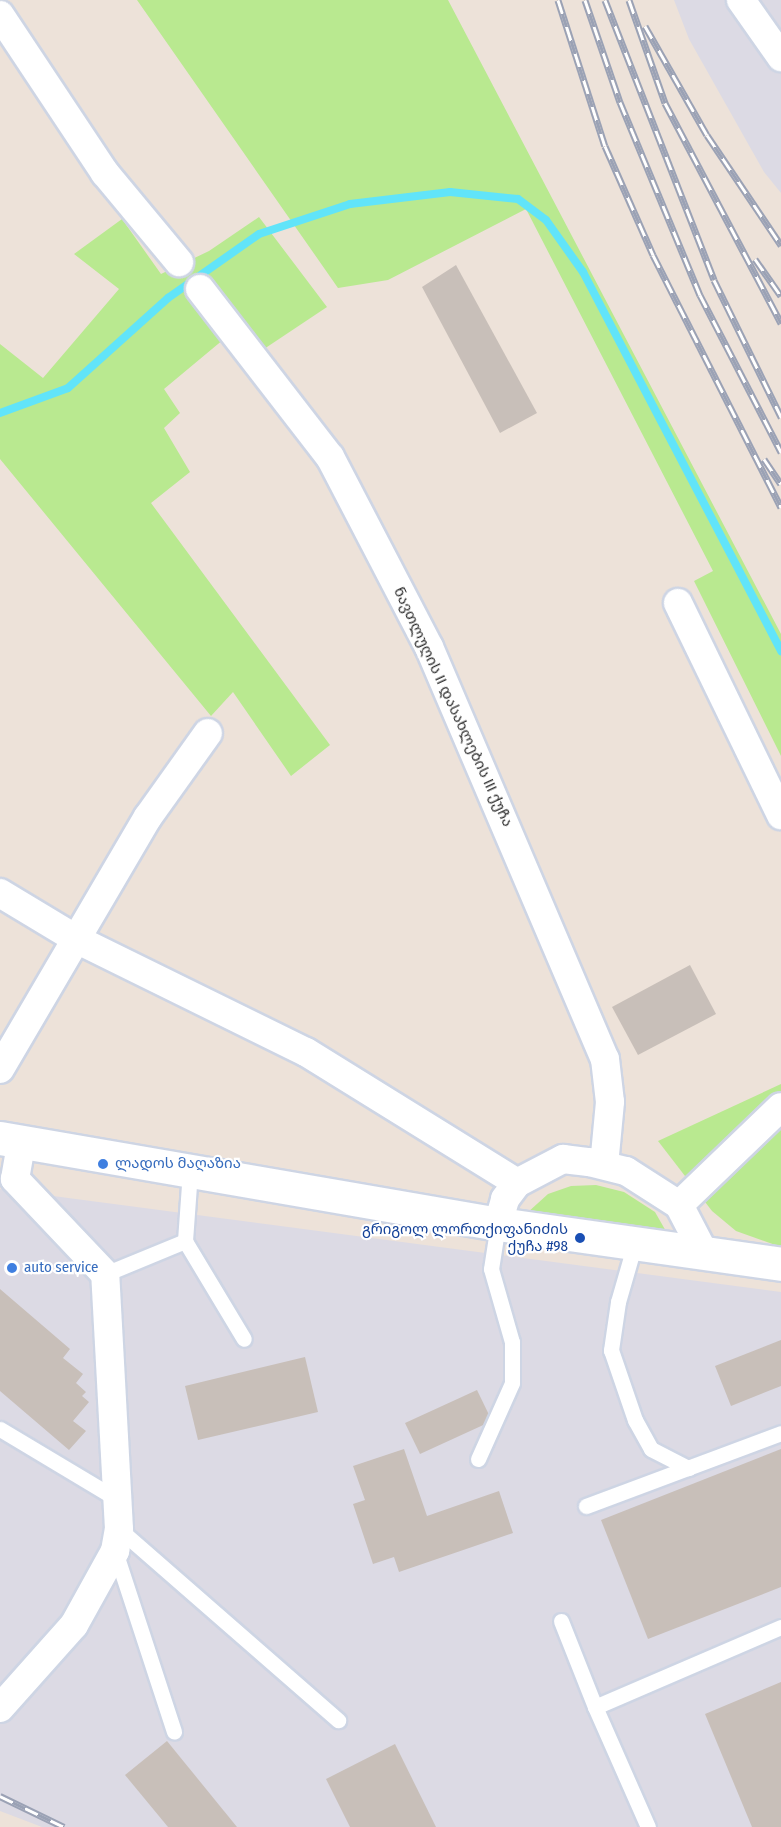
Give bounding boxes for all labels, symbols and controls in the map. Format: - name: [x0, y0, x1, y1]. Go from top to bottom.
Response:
- street label: ნავთლუღის II დასახლების III ქუჩა: [389, 584, 517, 830]
- place label: ლადოს მაღაზია: [115, 1155, 241, 1173]
- marker: ლადოს მაღაზია: [96, 1157, 110, 1171]
- place label: გრიგოლ ლორთქიფანიძის ქუჩა #98: [362, 1220, 568, 1255]
- marker: გრიგოლ ლორთქიფანიძის ქუჩა #98: [573, 1231, 587, 1245]
- place label: auto service: [24, 1259, 98, 1277]
- marker: auto service: [5, 1261, 19, 1275]

